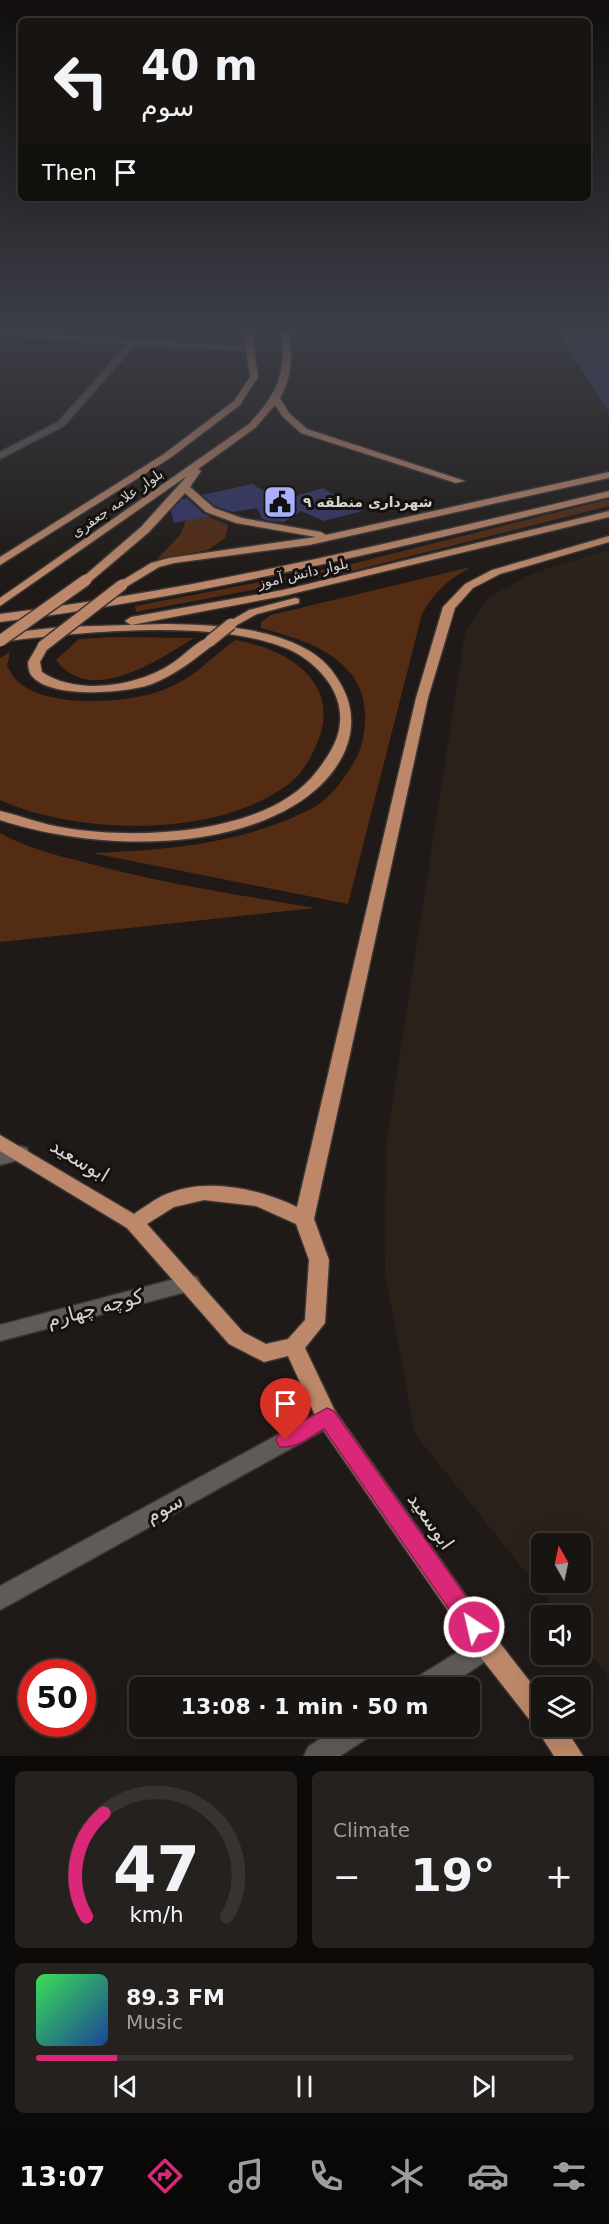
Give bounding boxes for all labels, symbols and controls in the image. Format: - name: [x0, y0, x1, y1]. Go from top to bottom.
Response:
- text: 40 m: [141, 41, 258, 90]
- icon: left: [42, 42, 120, 120]
- text: سوم: [141, 91, 194, 122]
- icon: arrive: [109, 156, 142, 189]
- text: Then: [42, 160, 97, 185]
- street label: بلوار علامه جعفری: [68, 465, 166, 541]
- public building icon: شهرداری منطقه ۹: [262, 484, 298, 520]
- place label: شهرداری منطقه ۹: [303, 494, 432, 511]
- street label: بلوار دانش آموز: [255, 555, 350, 592]
- street label: ابوسعید: [46, 1133, 114, 1187]
- street label: کوچه چهارم: [44, 1283, 146, 1332]
- pin: [260, 1378, 311, 1440]
- icon: arrive: [269, 1387, 302, 1420]
- street label: سوم: [141, 1488, 187, 1528]
- street label: ابوسعید: [403, 1488, 459, 1554]
- north arrow: [531, 1533, 591, 1593]
- map controls: [531, 1533, 591, 1737]
- position arrow: [442, 1595, 506, 1659]
- button: sound: [531, 1605, 591, 1665]
- speed limit sign: 50: [18, 1659, 96, 1737]
- button: layers: [531, 1677, 591, 1737]
- text: 13:08 · 1 min · 50 m: [181, 1694, 428, 1719]
- text: Climate: [333, 1818, 410, 1842]
- text: 47: [113, 1833, 199, 1906]
- text: 19°: [410, 1849, 496, 1902]
- text: −: [333, 1857, 361, 1896]
- text: +: [545, 1857, 573, 1896]
- text: km/h: [129, 1902, 183, 1927]
- text: 89.3 FM: [126, 1985, 225, 2010]
- text: Music: [126, 2010, 183, 2034]
- icon: previous: [109, 2070, 142, 2103]
- icon: pause: [288, 2070, 321, 2103]
- icon: next: [467, 2070, 500, 2103]
- icon: directions: [144, 2155, 186, 2197]
- icon: music: [225, 2155, 267, 2197]
- icon: phone: [305, 2155, 347, 2197]
- icon: climate: [386, 2155, 428, 2197]
- icon: car: [467, 2155, 509, 2197]
- icon: filters: [548, 2155, 590, 2197]
- text: 13:07: [19, 2161, 105, 2192]

